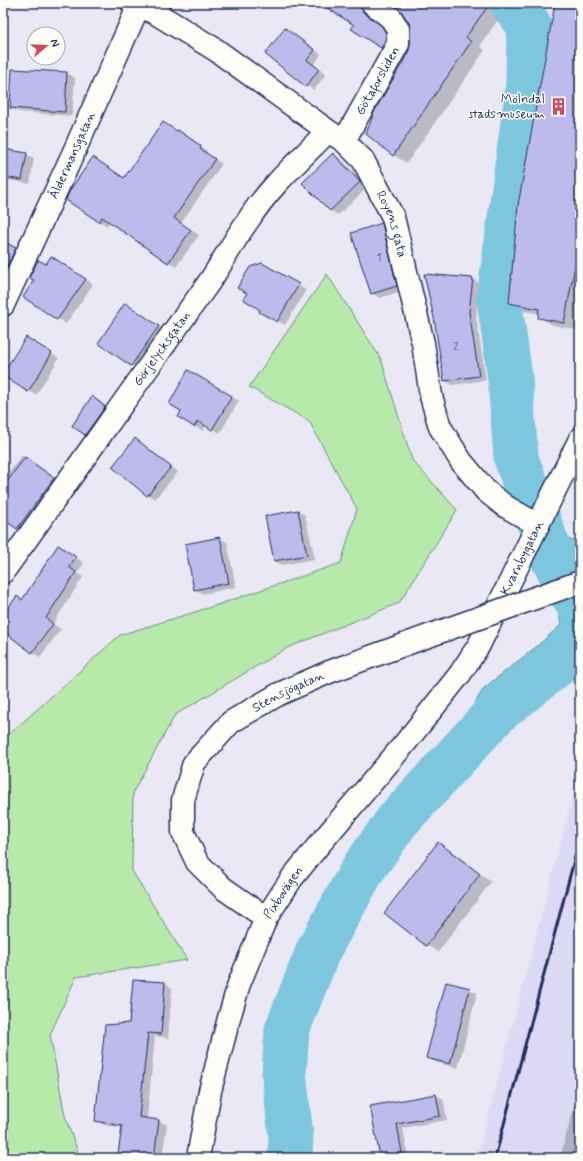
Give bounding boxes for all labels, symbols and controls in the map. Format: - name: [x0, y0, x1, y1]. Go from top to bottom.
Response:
- north arrow: [26, 26, 66, 66]
- text: N: [47, 37, 62, 49]
- street label: Götaforsliden: [352, 43, 404, 118]
- place label: Mölndal stadsmuseum: [469, 91, 545, 123]
- building icon: Mölndal stadsmuseum: [548, 96, 568, 116]
- street label: Åldermansgatan: [44, 109, 99, 202]
- street label: Royens gata: [372, 188, 411, 259]
- house number: 1: [377, 251, 382, 265]
- street label: Görjelycksgatan: [129, 308, 194, 389]
- house number: 2: [453, 340, 459, 354]
- street label: Kvarnbygatan: [496, 518, 547, 598]
- street label: Stensjögatan: [249, 667, 327, 716]
- street label: Pixbovägen: [259, 862, 307, 922]

